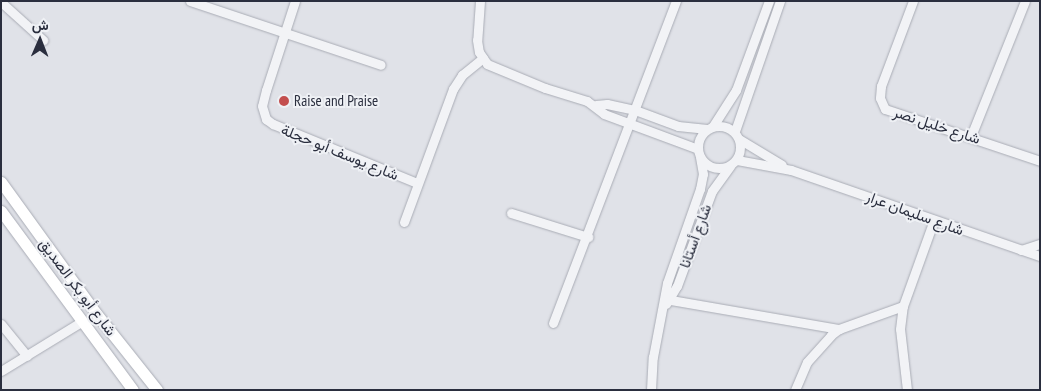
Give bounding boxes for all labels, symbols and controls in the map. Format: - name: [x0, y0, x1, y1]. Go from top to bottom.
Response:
- north arrow: [15, 15, 65, 65]
- text: ش: [32, 16, 49, 34]
- place label: Raise and Praise: [294, 92, 378, 110]
- marker: Raise and Praise: [278, 95, 290, 107]
- street label: شارع خليل نصر: [891, 102, 983, 148]
- street label: شارع يوسف أبو حجلة: [279, 120, 401, 184]
- street label: شارع سليمان عرار: [864, 187, 966, 239]
- street label: شارع أستانا: [675, 202, 715, 270]
- street label: شارع أبو بكر الصديق: [36, 235, 120, 339]

